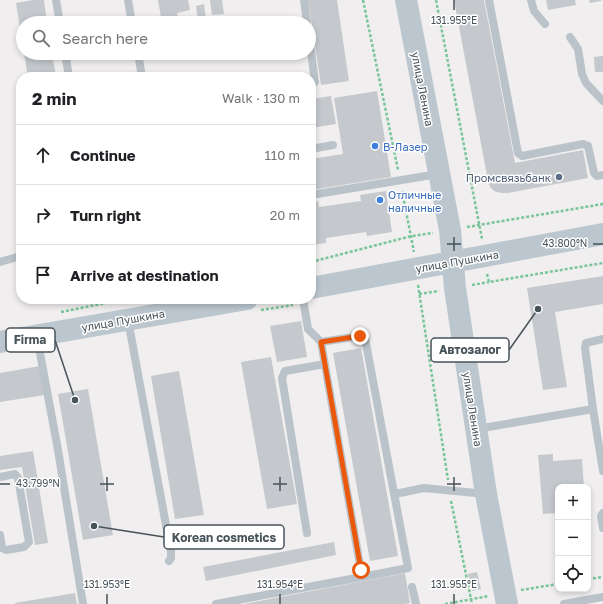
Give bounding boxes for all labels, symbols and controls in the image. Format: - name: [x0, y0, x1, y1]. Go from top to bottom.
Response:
- text: 131.955°E: [431, 14, 477, 26]
- search box: [16, 16, 316, 60]
- icon: search: [30, 27, 52, 49]
- text: Search here: [62, 29, 148, 47]
- street label: улица Ленина: [409, 51, 437, 127]
- text: 2 min: [32, 88, 76, 109]
- text: Walk · 130 m: [222, 90, 300, 106]
- place label: В-Лазер: [383, 140, 428, 153]
- marker: В-Лазер: [370, 141, 380, 151]
- icon: ahead: [32, 144, 54, 166]
- text: Continue: [70, 146, 136, 164]
- text: 110 m: [265, 147, 300, 163]
- place label: Промсвязьбанк: [466, 171, 552, 184]
- marker: Промсвязьбанк: [554, 172, 564, 182]
- place label: Отличные наличные: [388, 188, 441, 214]
- marker: Отличные наличные: [375, 195, 385, 205]
- icon: right: [32, 204, 54, 226]
- text: Turn right: [70, 206, 141, 224]
- text: 20 m: [270, 207, 300, 223]
- text: 43.800°N: [543, 237, 587, 249]
- street label: улица Пушкина: [414, 247, 500, 275]
- icon: arrive: [32, 264, 54, 286]
- text: Arrive at destination: [70, 266, 219, 284]
- street label: улица Пушкина: [80, 306, 166, 334]
- route end: [351, 327, 369, 345]
- callout: Firma: [6, 328, 55, 352]
- text: Firma: [14, 332, 46, 347]
- callout: Автозалог: [431, 338, 509, 362]
- text: Автозалог: [439, 342, 502, 357]
- street label: улица Ленина: [461, 371, 485, 447]
- text: 43.799°N: [16, 477, 60, 489]
- map controls: [555, 484, 591, 592]
- button: +: [555, 484, 591, 520]
- button: −: [555, 520, 591, 556]
- callout: Korean cosmetics: [164, 525, 284, 549]
- text: Korean cosmetics: [172, 530, 277, 545]
- button: locate: [555, 556, 591, 592]
- route start: [352, 561, 370, 579]
- text: 131.953°E: [84, 578, 130, 590]
- text: 131.954°E: [257, 578, 303, 590]
- text: 131.955°E: [431, 578, 477, 590]

